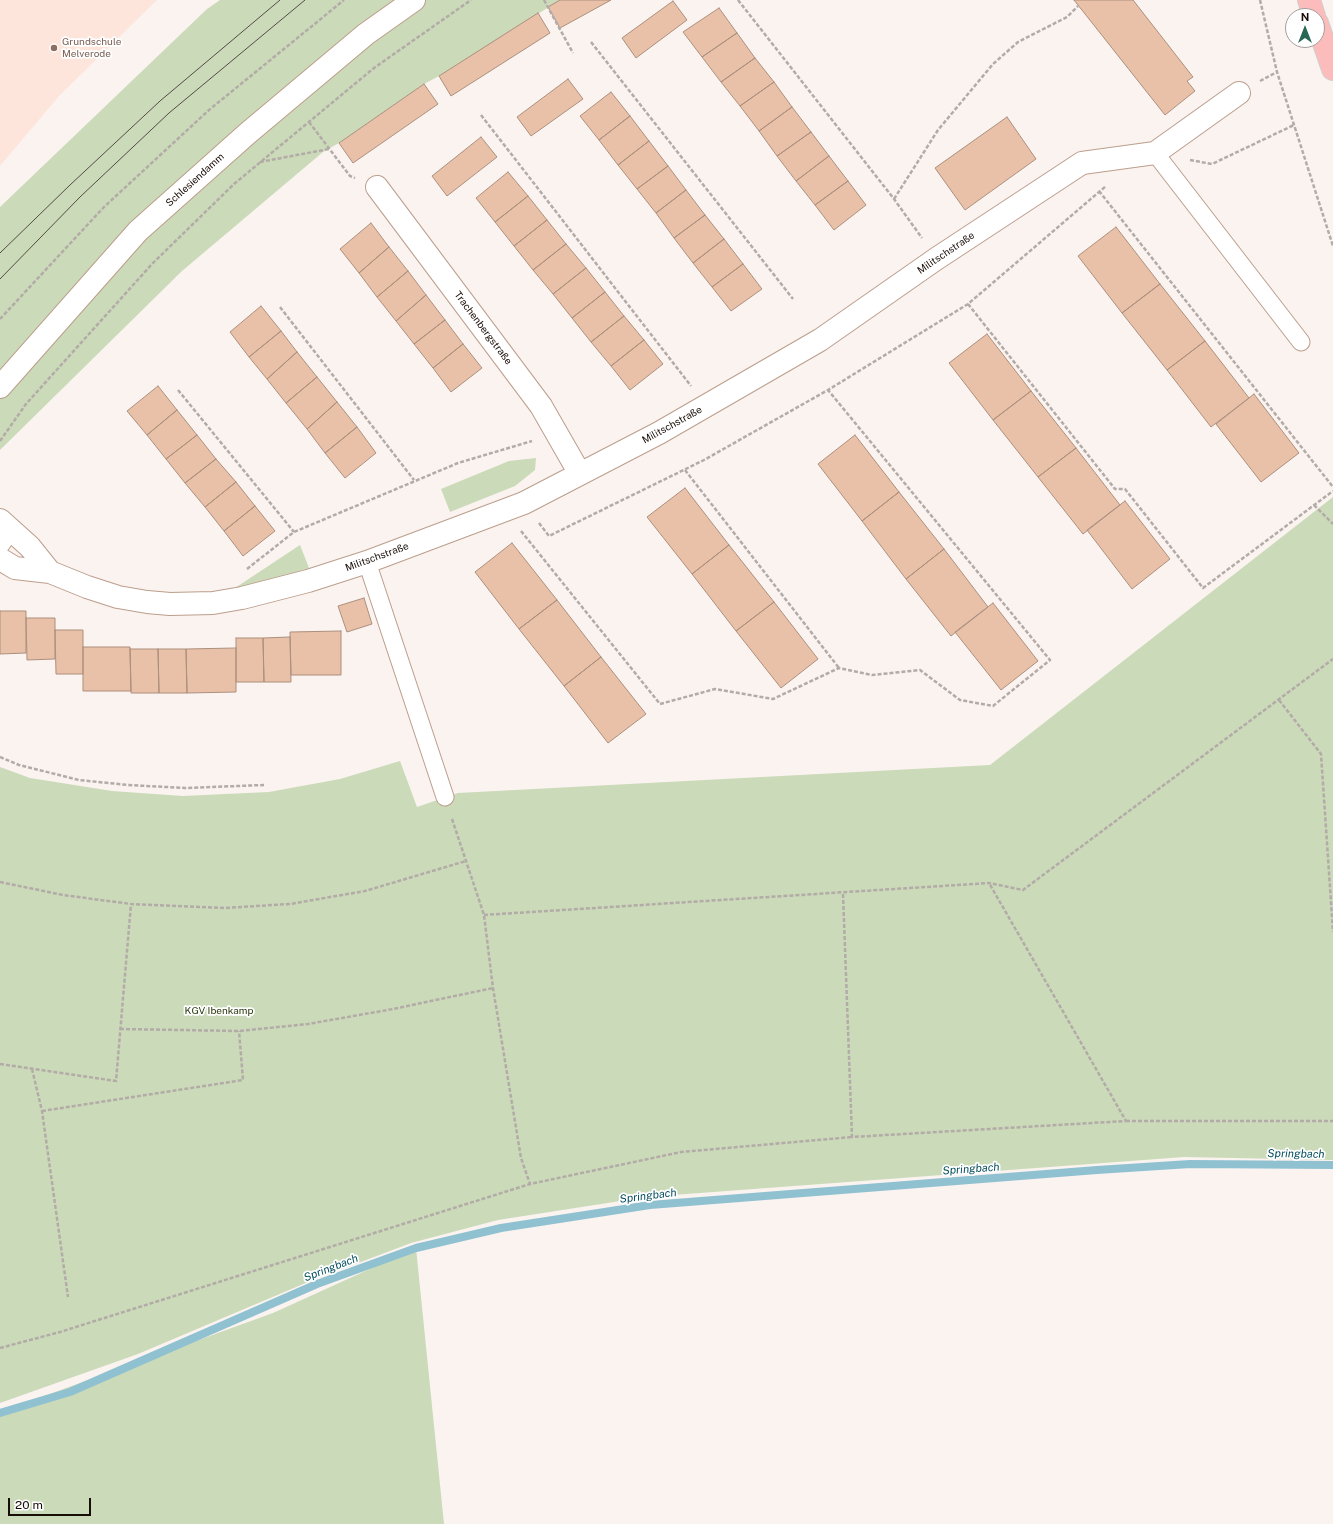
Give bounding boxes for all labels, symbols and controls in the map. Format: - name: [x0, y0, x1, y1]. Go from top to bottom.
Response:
- north arrow: [1285, 8, 1325, 48]
- text: N: [1301, 11, 1309, 23]
- place label: Grundschule Melverode: [62, 36, 121, 60]
- marker: Grundschule Melverode: [49, 43, 59, 53]
- street label: Schlesiendamm: [163, 151, 227, 209]
- street label: Militschstraße: [915, 229, 977, 277]
- street label: Trachenbergstraße: [452, 289, 514, 367]
- street label: Militschstraße: [640, 404, 704, 446]
- street label: Militschstraße: [344, 540, 410, 574]
- park label: KGV Ibenkamp: [185, 1005, 253, 1017]
- water label: Springbach: [1267, 1147, 1325, 1161]
- water label: Springbach: [942, 1160, 1000, 1178]
- water label: Springbach: [619, 1186, 677, 1206]
- water label: Springbach: [302, 1252, 360, 1284]
- scale bar: [10, 1490, 93, 1516]
- text: 20 m: [15, 1498, 43, 1512]

